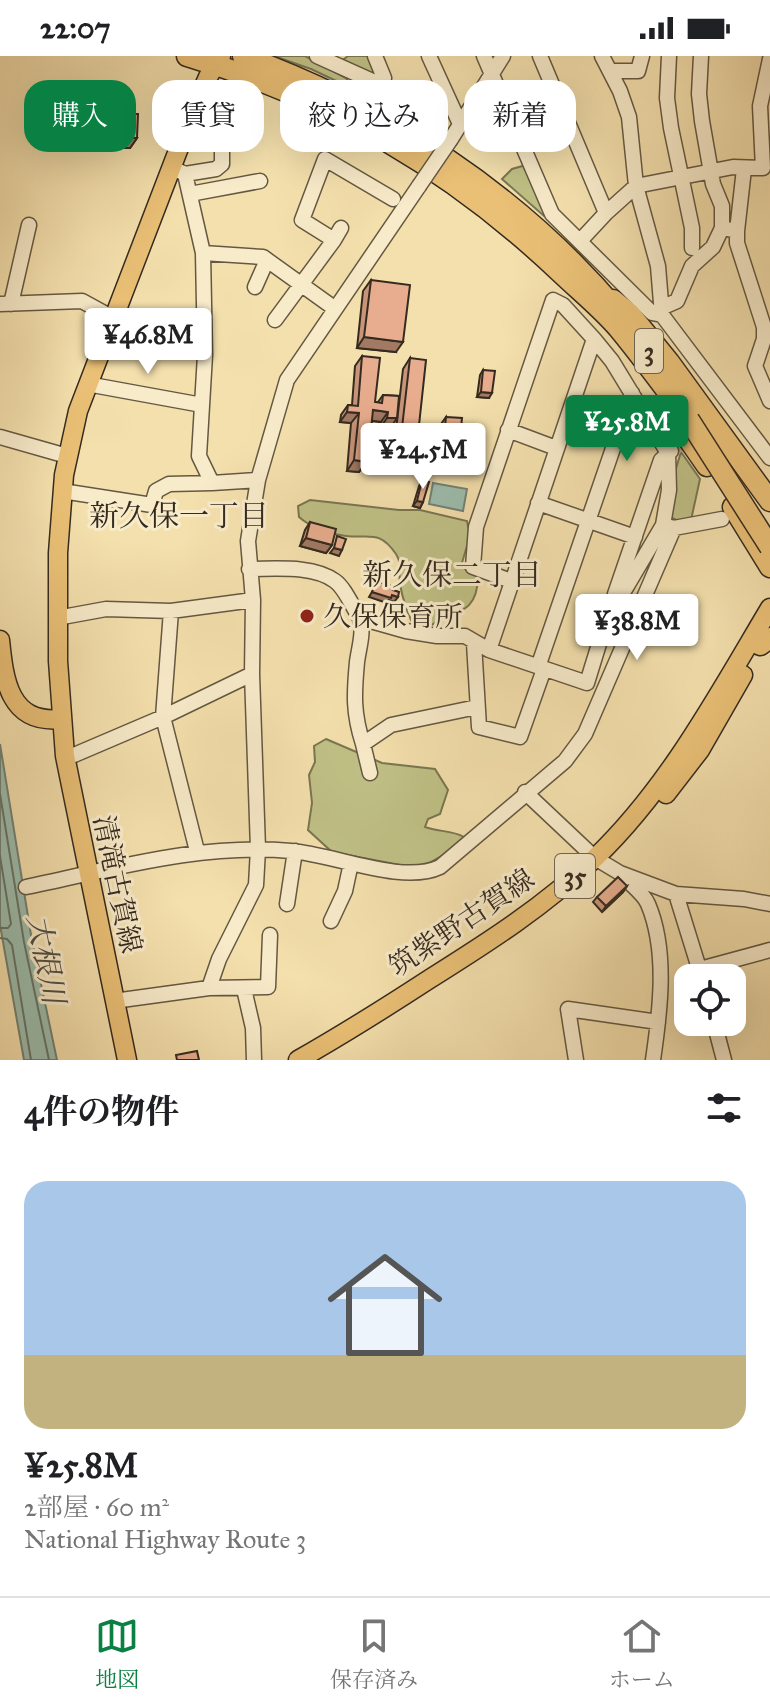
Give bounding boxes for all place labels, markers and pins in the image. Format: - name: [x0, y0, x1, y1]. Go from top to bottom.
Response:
- pin: ¥46.8M: [83, 308, 213, 376]
- pin: ¥25.8M: [562, 395, 692, 463]
- pin: ¥24.5M: [358, 423, 488, 491]
- pin: ¥38.8M: [572, 594, 702, 662]
- place label: 久保保育所: [323, 599, 463, 634]
- marker: 久保保育所: [298, 607, 316, 625]

